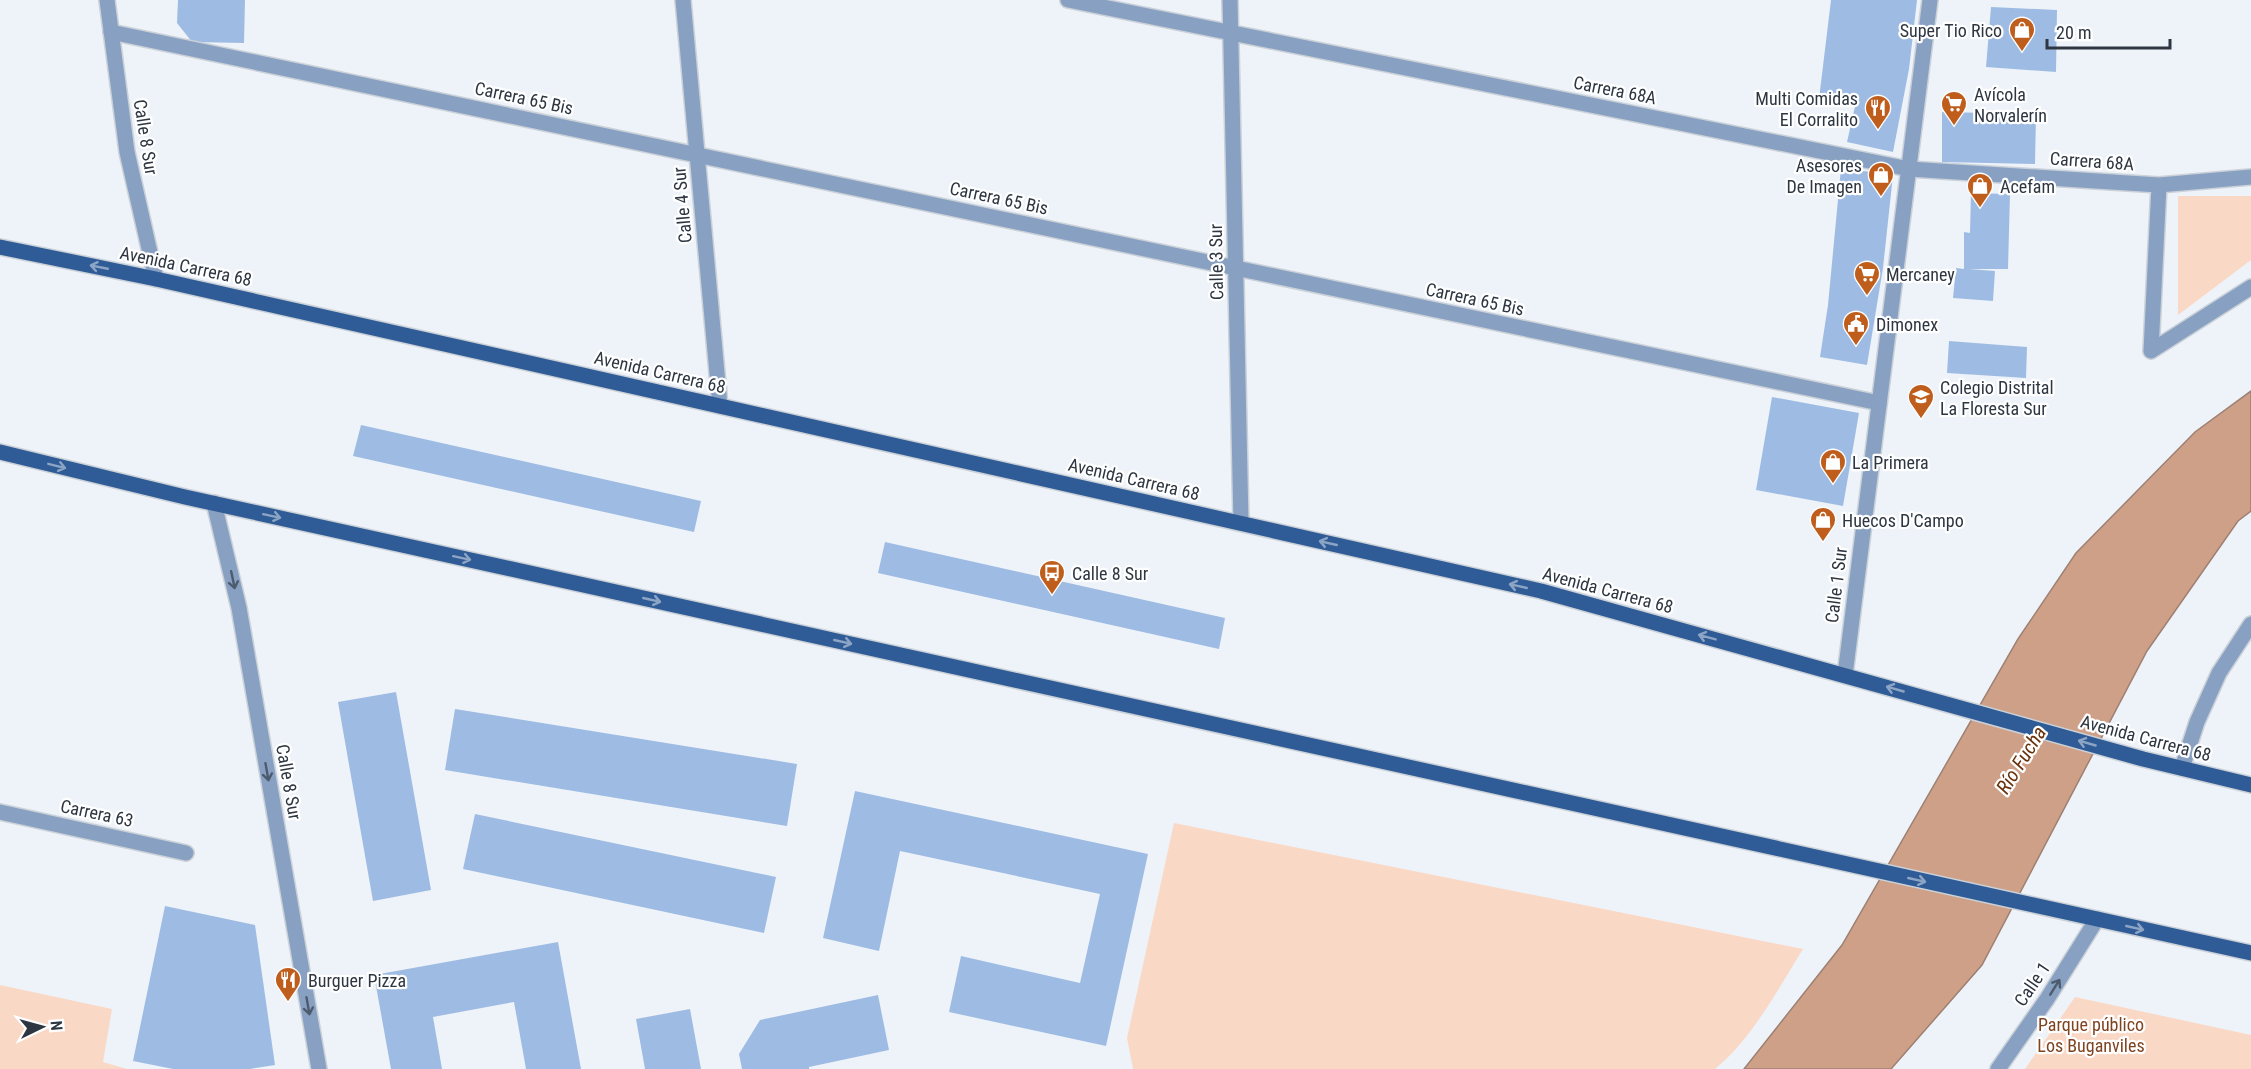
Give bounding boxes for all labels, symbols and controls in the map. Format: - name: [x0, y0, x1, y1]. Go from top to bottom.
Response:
- scale bar: [2047, 12, 2170, 50]
- shop icon: Super Tio Rico: [2007, 15, 2037, 53]
- place label: Super Tio Rico: [1900, 20, 2002, 41]
- text: 20 m: [2056, 22, 2091, 43]
- street label: Carrera 68A: [1572, 72, 1659, 108]
- street label: Carrera 65 Bis: [473, 77, 575, 119]
- place label: Avícola Norvalerín: [1974, 84, 2047, 126]
- place label: Multi Comidas El Corralito: [1755, 88, 1858, 130]
- supermarket icon: Avícola Norvalerín: [1939, 89, 1969, 127]
- restaurant icon: Multi Comidas El Corralito: [1863, 93, 1893, 131]
- street label: Calle 8 Sur: [130, 98, 162, 177]
- street label: Carrera 68A: [2049, 148, 2135, 174]
- place label: Asesores De Imagen: [1786, 155, 1862, 197]
- shop icon: Asesores De Imagen: [1866, 160, 1896, 198]
- street label: Calle 4 Sur: [668, 166, 696, 244]
- shop icon: Acefam: [1965, 171, 1995, 209]
- place label: Acefam: [2000, 176, 2055, 197]
- street label: Carrera 65 Bis: [948, 177, 1050, 219]
- street label: Calle 3 Sur: [1205, 223, 1227, 300]
- street label: Avenida Carrera 68: [118, 242, 254, 290]
- supermarket icon: Mercaney: [1852, 259, 1882, 297]
- one-way arrow: [90, 261, 109, 272]
- place label: Mercaney: [1886, 264, 1955, 285]
- street label: Carrera 65 Bis: [1424, 278, 1526, 320]
- public building icon: Dimonex: [1841, 309, 1871, 347]
- place label: Dimonex: [1876, 314, 1938, 335]
- street label: Avenida Carrera 68: [592, 347, 728, 397]
- place label: Colegio Distrital La Floresta Sur: [1940, 377, 2054, 419]
- school or university icon: Colegio Distrital La Floresta Sur: [1906, 382, 1936, 420]
- shop icon: La Primera: [1818, 447, 1848, 485]
- place label: La Primera: [1852, 452, 1929, 473]
- street label: Avenida Carrera 68: [1066, 454, 1202, 504]
- one-way arrow: [47, 460, 66, 472]
- shop icon: Huecos D'Campo: [1808, 505, 1838, 543]
- one-way arrow: [262, 510, 281, 522]
- place label: Huecos D'Campo: [1842, 510, 1964, 531]
- one-way arrow: [1319, 537, 1338, 548]
- street label: Calle 1 Sur: [1821, 545, 1851, 624]
- one-way arrow: [452, 552, 471, 564]
- bus stop icon: Calle 8 Sur: [1037, 558, 1067, 596]
- street label: Avenida Carrera 68: [1540, 562, 1676, 618]
- place label: Calle 8 Sur: [1072, 563, 1149, 584]
- one-way arrow: [228, 570, 239, 589]
- one-way arrow: [1509, 580, 1528, 592]
- one-way arrow: [642, 595, 662, 606]
- one-way arrow: [1697, 631, 1716, 642]
- one-way arrow: [832, 637, 852, 648]
- one-way arrow: [1885, 683, 1904, 694]
- street label: Avenida Carrera 68: [2078, 710, 2214, 766]
- water label: Río Fucha: [1991, 722, 2051, 798]
- one-way arrow: [2078, 737, 2097, 748]
- street label: Calle 8 Sur: [272, 743, 306, 822]
- one-way arrow: [262, 762, 273, 781]
- street label: Carrera 63: [59, 795, 135, 831]
- one-way arrow: [1907, 874, 1926, 886]
- one-way arrow: [2126, 922, 2145, 934]
- street label: Calle 1: [2010, 958, 2054, 1010]
- restaurant icon: Burguer Pizza: [273, 965, 303, 1003]
- place label: Burguer Pizza: [308, 970, 406, 991]
- one-way arrow: [2049, 979, 2061, 995]
- one-way arrow: [303, 995, 314, 1015]
- north arrow: [12, 997, 72, 1057]
- park label: Parque público Los Buganviles: [2037, 1014, 2145, 1056]
- text: N: [47, 1020, 66, 1031]

